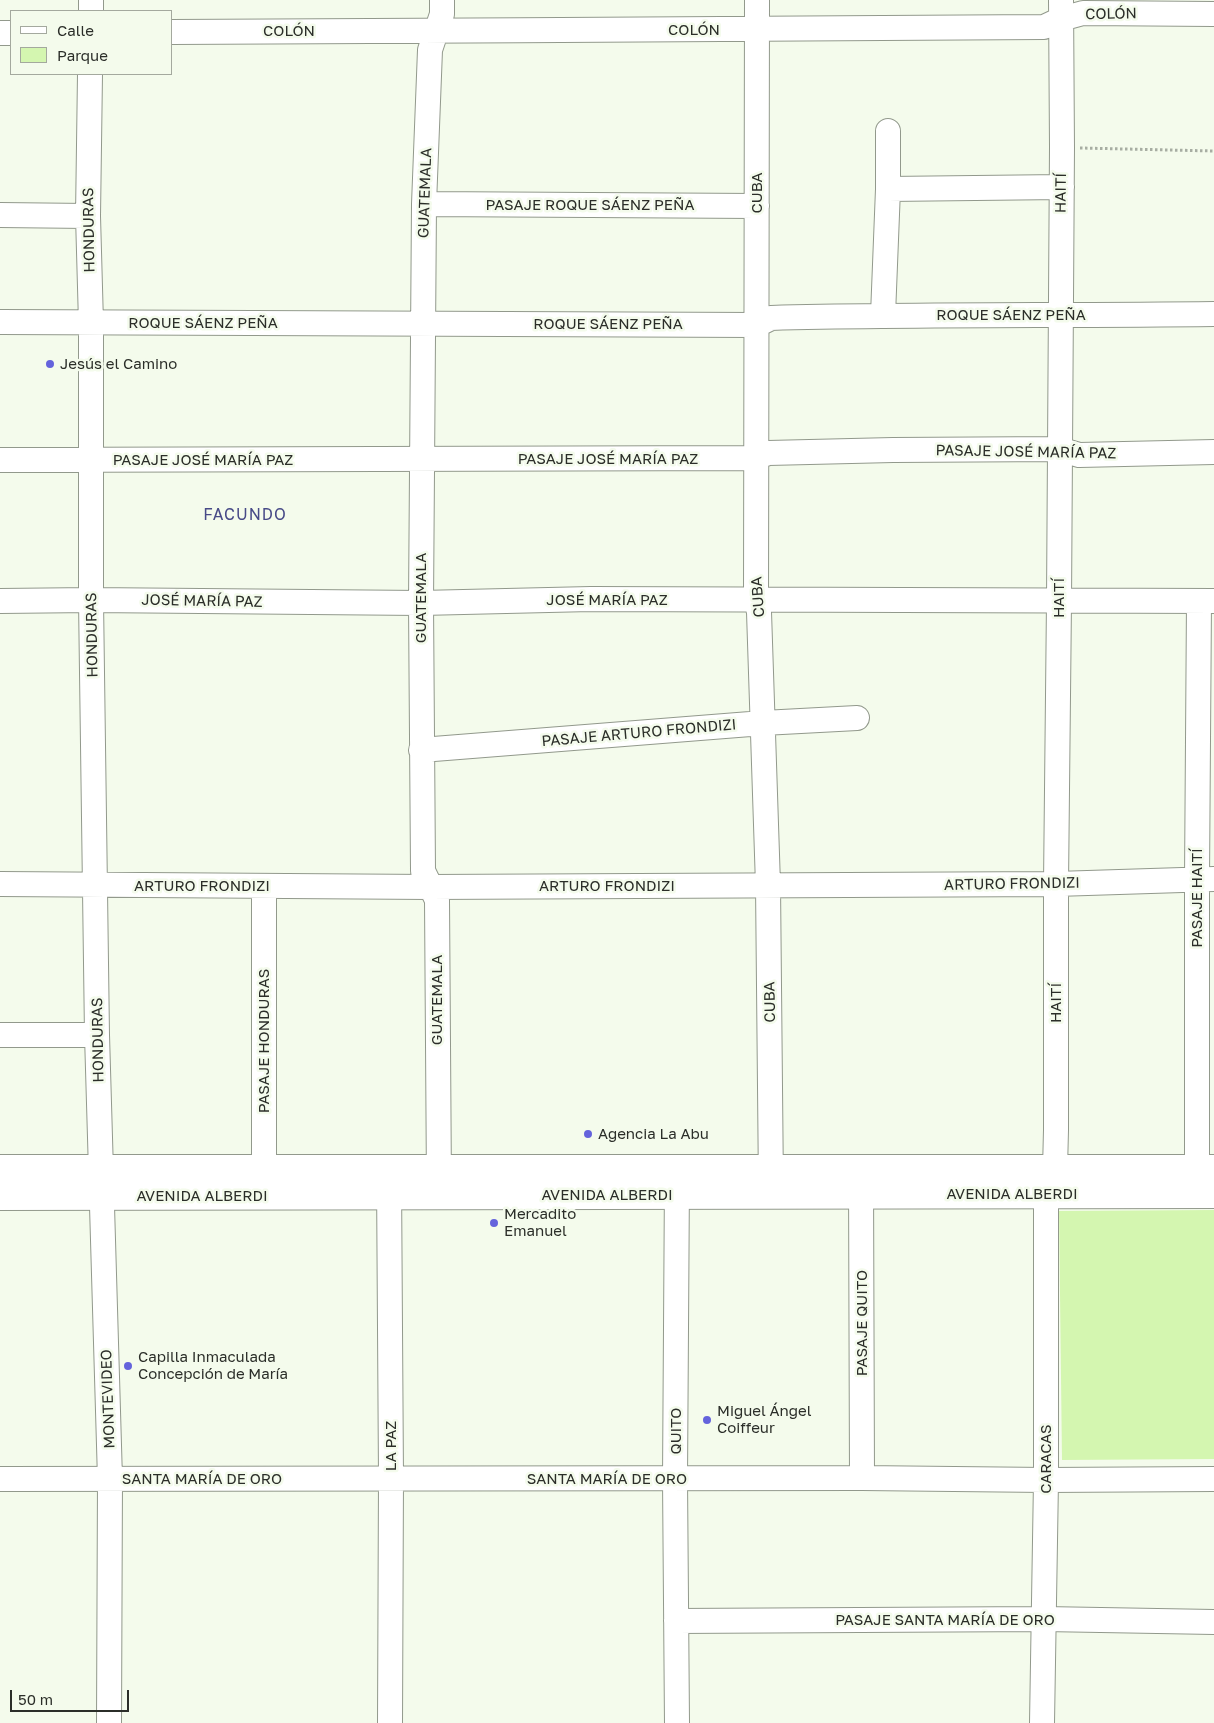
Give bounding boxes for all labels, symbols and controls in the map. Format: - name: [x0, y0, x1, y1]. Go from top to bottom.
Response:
- street label: COLÓN: [1085, 5, 1137, 23]
- legend: [10, 10, 172, 75]
- text: Calle: [57, 21, 94, 39]
- street label: COLÓN: [668, 21, 720, 39]
- street label: COLÓN: [263, 22, 315, 40]
- text: Parque: [57, 46, 108, 64]
- street label: GUATEMALA: [414, 148, 436, 238]
- street label: CUBA: [748, 173, 766, 213]
- street label: HAITÍ: [1052, 173, 1070, 213]
- street label: HONDURAS: [79, 187, 99, 273]
- street label: PASAJE ROQUE SÁENZ PEÑA: [486, 196, 694, 214]
- street label: ROQUE SÁENZ PEÑA: [936, 306, 1086, 324]
- street label: ROQUE SÁENZ PEÑA: [128, 314, 278, 332]
- street label: ROQUE SÁENZ PEÑA: [533, 315, 683, 333]
- place label: Jesús el Camino: [60, 355, 177, 373]
- marker: Jesús el Camino: [44, 358, 56, 370]
- street label: PASAJE JOSÉ MARÍA PAZ: [936, 441, 1116, 463]
- street label: PASAJE JOSÉ MARÍA PAZ: [518, 450, 698, 468]
- street label: PASAJE JOSÉ MARÍA PAZ: [113, 451, 293, 469]
- district label: FACUNDO: [202, 505, 288, 525]
- street label: GUATEMALA: [412, 553, 430, 643]
- street label: CUBA: [748, 576, 768, 618]
- street label: HAITÍ: [1050, 578, 1068, 618]
- street label: JOSÉ MARÍA PAZ: [141, 591, 263, 611]
- street label: JOSÉ MARÍA PAZ: [546, 591, 668, 609]
- street label: HONDURAS: [82, 592, 102, 678]
- street label: PASAJE ARTURO FRONDIZI: [541, 716, 737, 750]
- street label: PASAJE HAITÍ: [1188, 848, 1206, 948]
- street label: ARTURO FRONDIZI: [944, 874, 1080, 894]
- street label: ARTURO FRONDIZI: [134, 877, 270, 895]
- street label: ARTURO FRONDIZI: [539, 877, 675, 895]
- street label: GUATEMALA: [428, 955, 446, 1045]
- street label: PASAJE HONDURAS: [255, 969, 273, 1113]
- street label: CUBA: [761, 981, 779, 1023]
- street label: HAITÍ: [1047, 983, 1065, 1023]
- street label: HONDURAS: [88, 997, 108, 1083]
- place label: Agencia La Abu: [598, 1125, 709, 1143]
- marker: Agencia La Abu: [582, 1128, 594, 1140]
- street label: AVENIDA ALBERDI: [946, 1185, 1078, 1203]
- street label: AVENIDA ALBERDI: [541, 1186, 673, 1204]
- street label: AVENIDA ALBERDI: [136, 1187, 268, 1205]
- place label: Mercadito Emanuel: [504, 1205, 576, 1240]
- marker: Mercadito Emanuel: [488, 1217, 500, 1229]
- street label: PASAJE QUITO: [853, 1270, 871, 1376]
- place label: Capilla Inmaculada Concepción de María: [138, 1348, 288, 1383]
- street label: MONTEVIDEO: [97, 1349, 119, 1449]
- marker: Capilla Inmaculada Concepción de María: [122, 1360, 134, 1372]
- place label: Miguel Ángel Coiffeur: [717, 1402, 811, 1437]
- street label: QUITO: [667, 1408, 685, 1454]
- marker: Miguel Ángel Coiffeur: [701, 1414, 713, 1426]
- street label: LA PAZ: [382, 1421, 400, 1471]
- street label: CARACAS: [1037, 1424, 1055, 1494]
- street label: SANTA MARÍA DE ORO: [122, 1470, 282, 1488]
- street label: SANTA MARÍA DE ORO: [527, 1470, 687, 1488]
- street label: PASAJE SANTA MARÍA DE ORO: [835, 1611, 1055, 1629]
- scale bar: [12, 1680, 131, 1712]
- text: 50 m: [18, 1690, 53, 1708]

